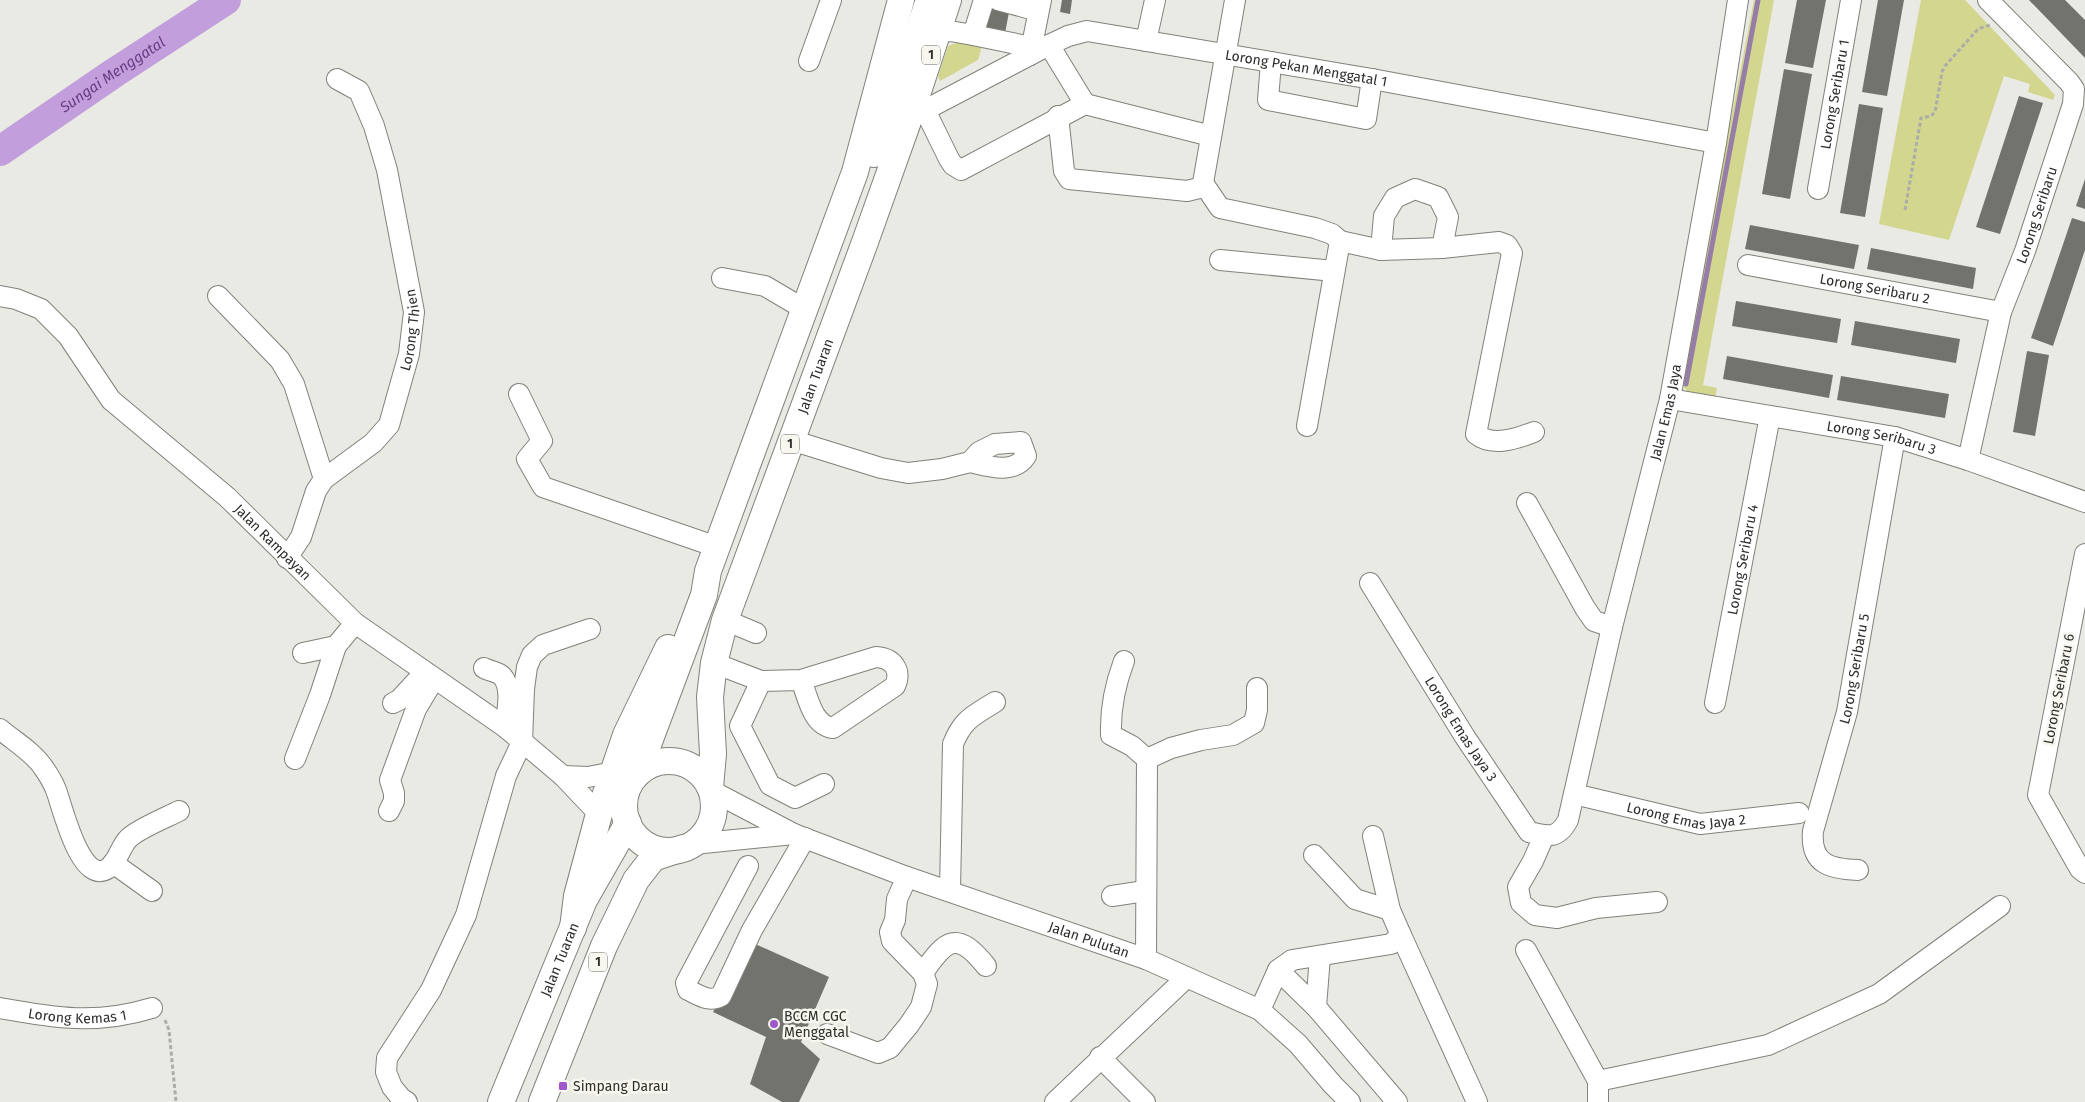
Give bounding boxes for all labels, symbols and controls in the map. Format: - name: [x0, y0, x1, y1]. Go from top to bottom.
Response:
- water label: Sungai Menggatal: [56, 33, 169, 117]
- street label: Lorong Seribaru 1: [1817, 38, 1852, 151]
- road number: 1: [922, 46, 940, 64]
- street label: Lorong Pekan Menggatal 1: [1224, 46, 1389, 90]
- street label: Lorong Seribaru: [2012, 164, 2061, 266]
- street label: Lorong Seribaru 2: [1818, 270, 1931, 307]
- street label: Lorong Thien: [396, 288, 423, 373]
- street label: Jalan Tuaran: [794, 336, 837, 416]
- street label: Jalan Emas Jaya: [1646, 363, 1685, 462]
- street label: Lorong Seribaru 3: [1825, 417, 1938, 458]
- road number: 1: [781, 434, 799, 454]
- street label: Jalan Rampayan: [231, 500, 315, 584]
- street label: Lorong Seribaru 4: [1724, 502, 1762, 616]
- street label: Lorong Seribaru 5: [1836, 612, 1873, 726]
- street label: Lorong Seribaru 6: [2040, 632, 2078, 746]
- street label: Lorong Emas Jaya 3: [1421, 673, 1501, 785]
- street label: Lorong Emas Jaya 2: [1625, 798, 1747, 833]
- street label: Jalan Pulutan: [1046, 918, 1132, 961]
- street label: Jalan Tuaran: [537, 920, 582, 999]
- road number: 1: [589, 952, 607, 972]
- street label: Lorong Kemas 1: [27, 1005, 128, 1027]
- place label: BCCM CGC Menggatal: [784, 1008, 849, 1041]
- marker: BCCM CGC Menggatal: [768, 1018, 780, 1030]
- place label: Simpang Darau: [573, 1078, 669, 1095]
- marker: Simpang Darau: [557, 1080, 569, 1092]

